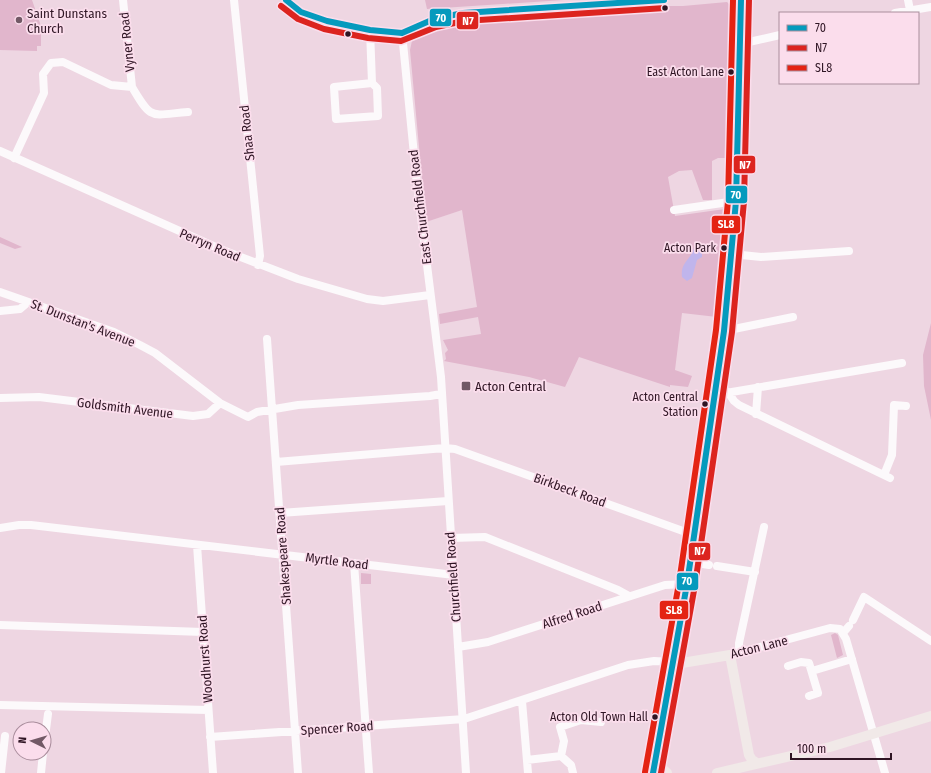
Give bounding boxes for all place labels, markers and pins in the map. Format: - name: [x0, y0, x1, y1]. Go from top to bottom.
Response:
- unlabelled marker: [660, 3, 670, 13]
- place label: Saint Dunstans Church: [27, 6, 107, 36]
- marker: Saint Dunstans Church: [14, 15, 24, 25]
- unlabelled marker: [343, 29, 353, 39]
- place label: East Acton Lane: [647, 65, 724, 79]
- marker: East Acton Lane: [726, 67, 736, 77]
- place label: Acton Park: [664, 241, 716, 255]
- marker: Acton Park: [719, 243, 729, 253]
- place label: Acton Central: [475, 379, 546, 394]
- marker: Acton Central: [460, 380, 472, 392]
- place label: Acton Central Station: [633, 390, 698, 419]
- marker: Acton Central Station: [700, 399, 710, 409]
- place label: Acton Old Town Hall: [550, 710, 648, 724]
- marker: Acton Old Town Hall: [650, 712, 660, 722]

